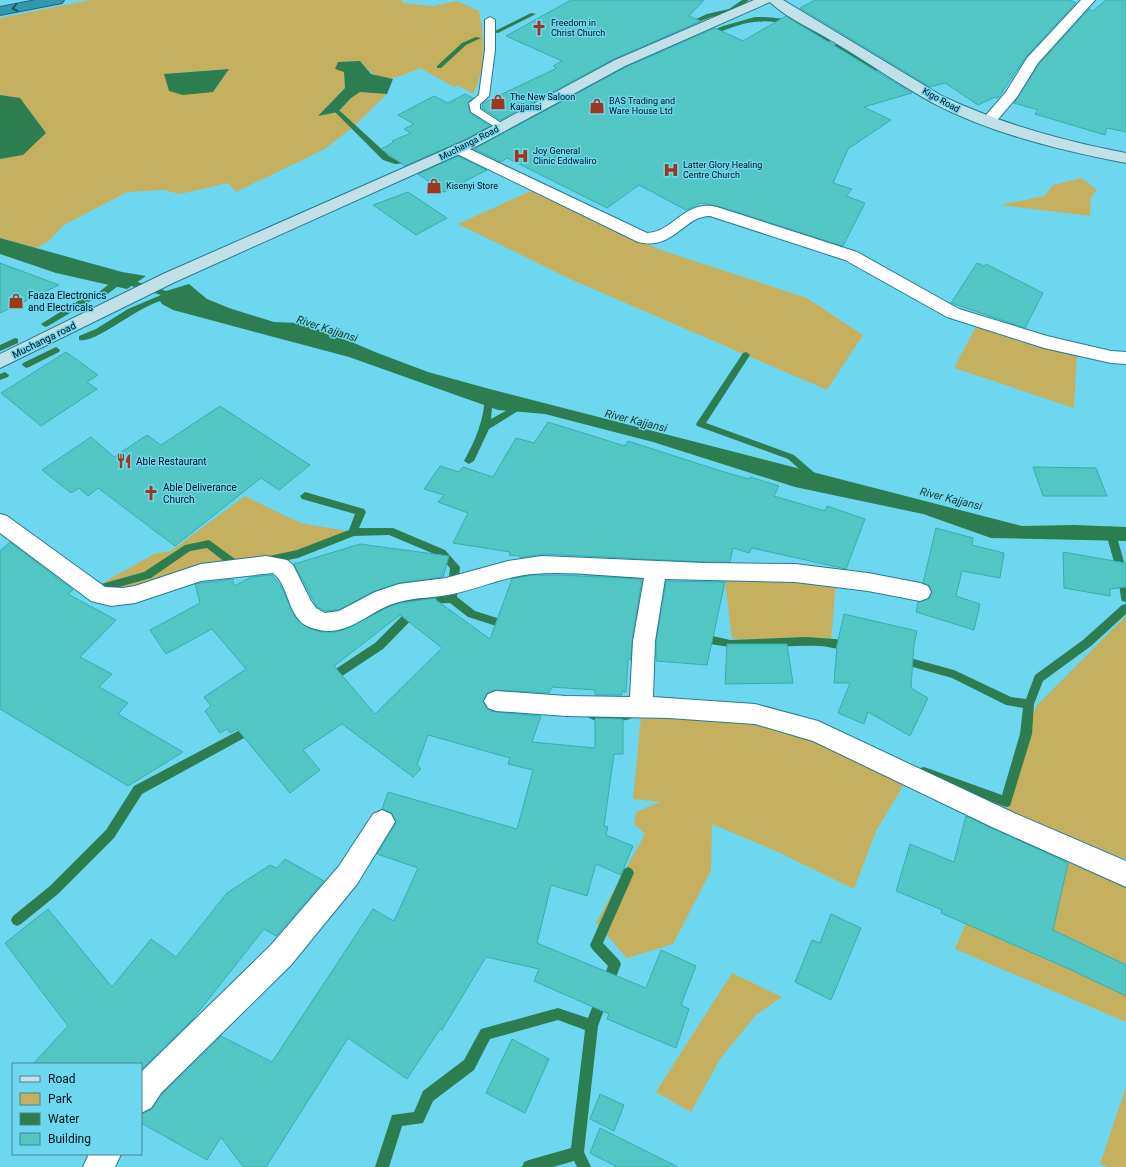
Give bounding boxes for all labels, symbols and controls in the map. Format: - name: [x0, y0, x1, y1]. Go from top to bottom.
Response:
- one-way arrow: [12, 4, 18, 12]
- place label: Freedom in Christ Church: [551, 18, 605, 38]
- church icon: Freedom in Christ Church: [530, 19, 548, 37]
- street label: Kigo Road: [921, 86, 961, 114]
- place label: The New Saloon Kajjansi: [510, 92, 575, 112]
- shop icon: The New Saloon Kajjansi: [489, 93, 507, 111]
- place label: BAS Trading and Ware House Ltd: [609, 96, 675, 116]
- shop icon: BAS Trading and Ware House Ltd: [588, 97, 606, 115]
- street label: Muchanga Road: [438, 124, 500, 162]
- place label: Joy General Clinic Eddwaliro: [533, 146, 597, 166]
- hospital icon: Joy General Clinic Eddwaliro: [512, 147, 530, 165]
- place label: Latter Glory Healing Centre Church: [683, 160, 762, 180]
- hospital icon: Latter Glory Healing Centre Church: [662, 161, 680, 179]
- shop icon: Kisenyi Store: [425, 177, 443, 195]
- place label: Kisenyi Store: [446, 181, 498, 191]
- place label: Faaza Electronics and Electricals: [28, 290, 106, 313]
- shop icon: Faaza Electronics and Electricals: [7, 292, 25, 310]
- water label: River Kajjansi: [295, 313, 360, 345]
- street label: Muchanga road: [10, 320, 78, 360]
- water label: River Kajjansi: [604, 407, 669, 435]
- restaurant icon: Able Restaurant: [115, 452, 133, 470]
- place label: Able Restaurant: [136, 456, 207, 467]
- place label: Able Deliverance Church: [163, 482, 237, 505]
- church icon: Able Deliverance Church: [142, 484, 160, 502]
- water label: River Kajjansi: [919, 485, 984, 513]
- legend: [12, 1063, 142, 1155]
- text: Road: [48, 1072, 76, 1086]
- text: Park: [48, 1092, 73, 1106]
- text: Water: [48, 1112, 79, 1126]
- text: Building: [48, 1132, 91, 1146]

